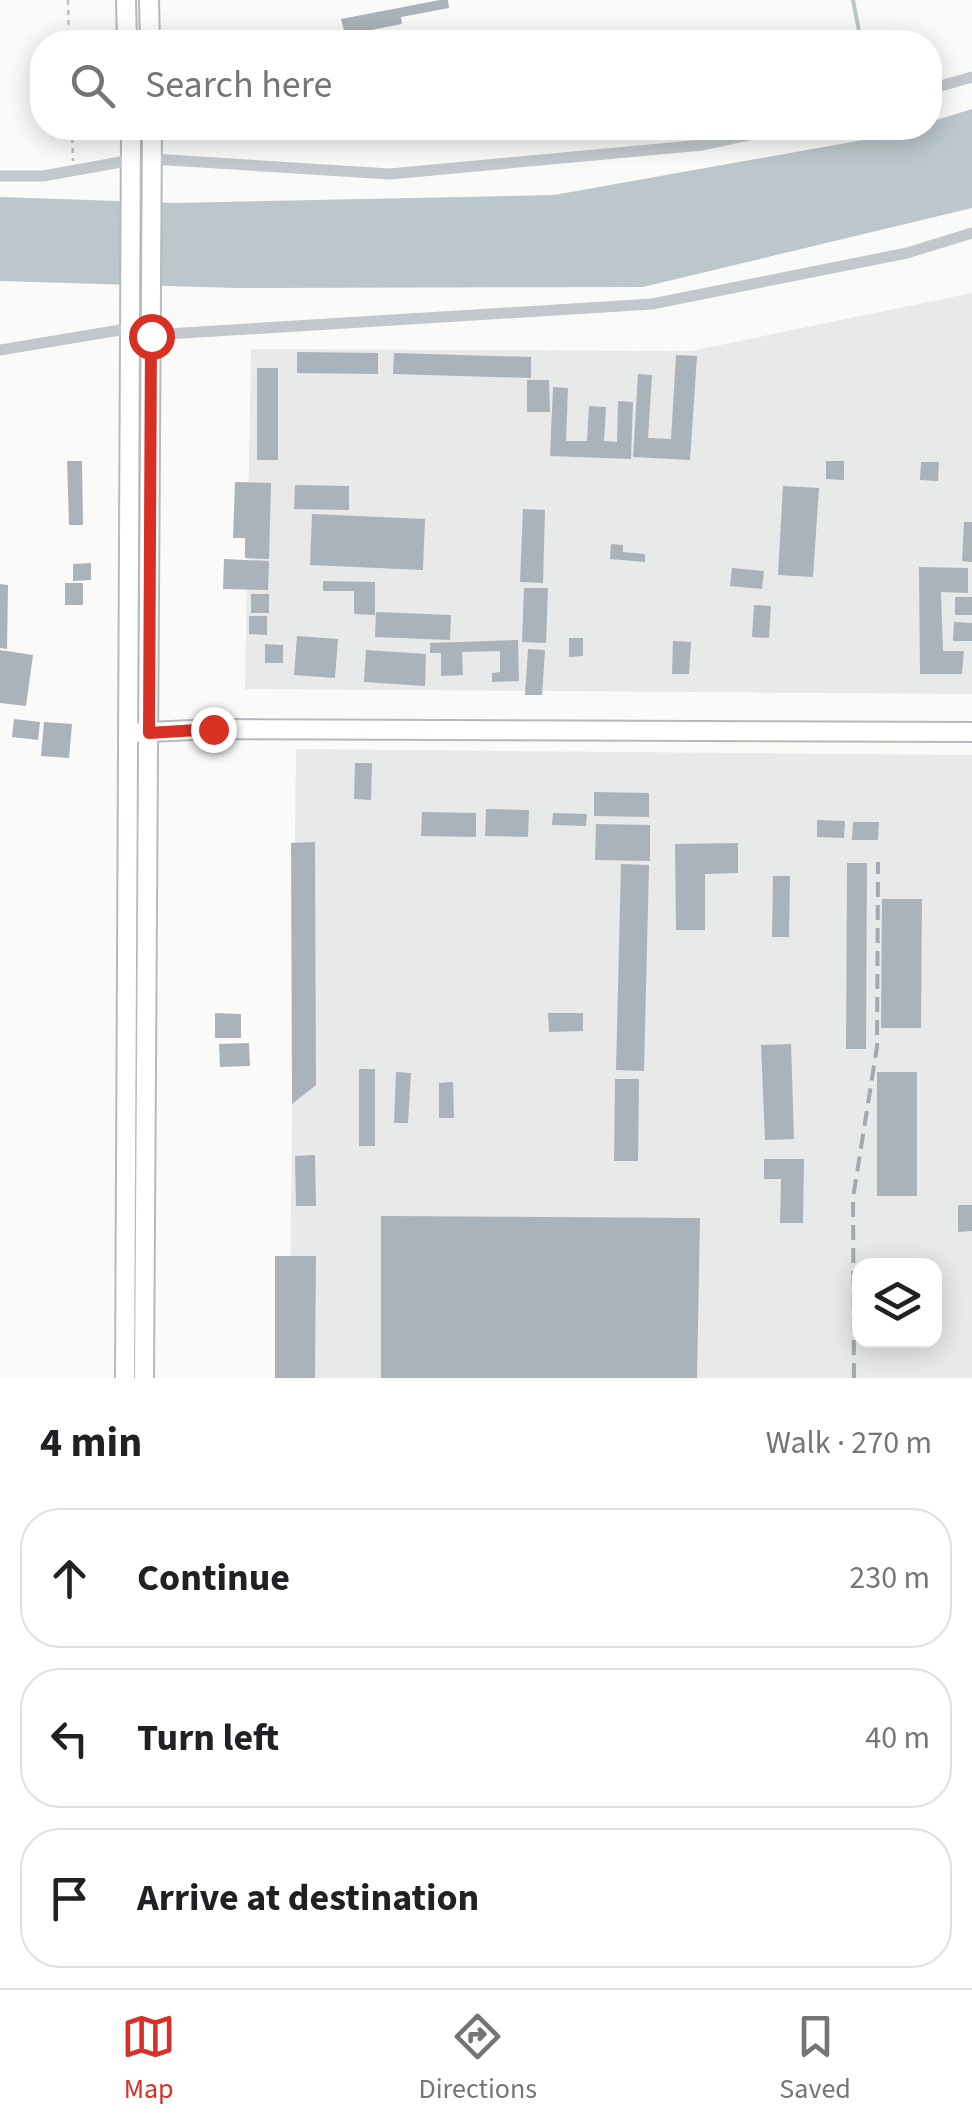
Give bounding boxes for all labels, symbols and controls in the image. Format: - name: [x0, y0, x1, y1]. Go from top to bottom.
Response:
- search box: [30, 30, 942, 140]
- icon: search: [65, 58, 120, 113]
- text: Search here: [145, 58, 332, 112]
- route start: [129, 314, 175, 360]
- route end: [191, 707, 237, 753]
- map controls: [852, 1258, 942, 1348]
- button: layers: [852, 1258, 942, 1348]
- text: 4 min: [40, 1413, 142, 1473]
- text: Walk · 270 m: [766, 1420, 932, 1466]
- icon: ahead: [42, 1551, 97, 1606]
- text: Continue: [137, 1551, 290, 1605]
- text: 230 m: [849, 1555, 930, 1601]
- icon: left: [42, 1711, 97, 1766]
- text: Turn left: [137, 1711, 279, 1765]
- text: 40 m: [865, 1715, 930, 1761]
- icon: arrive: [42, 1871, 97, 1926]
- text: Arrive at destination: [137, 1871, 479, 1925]
- tab: Map: [121, 2009, 176, 2109]
- tab: Directions: [419, 2009, 537, 2109]
- tab: Saved: [779, 2009, 851, 2109]

